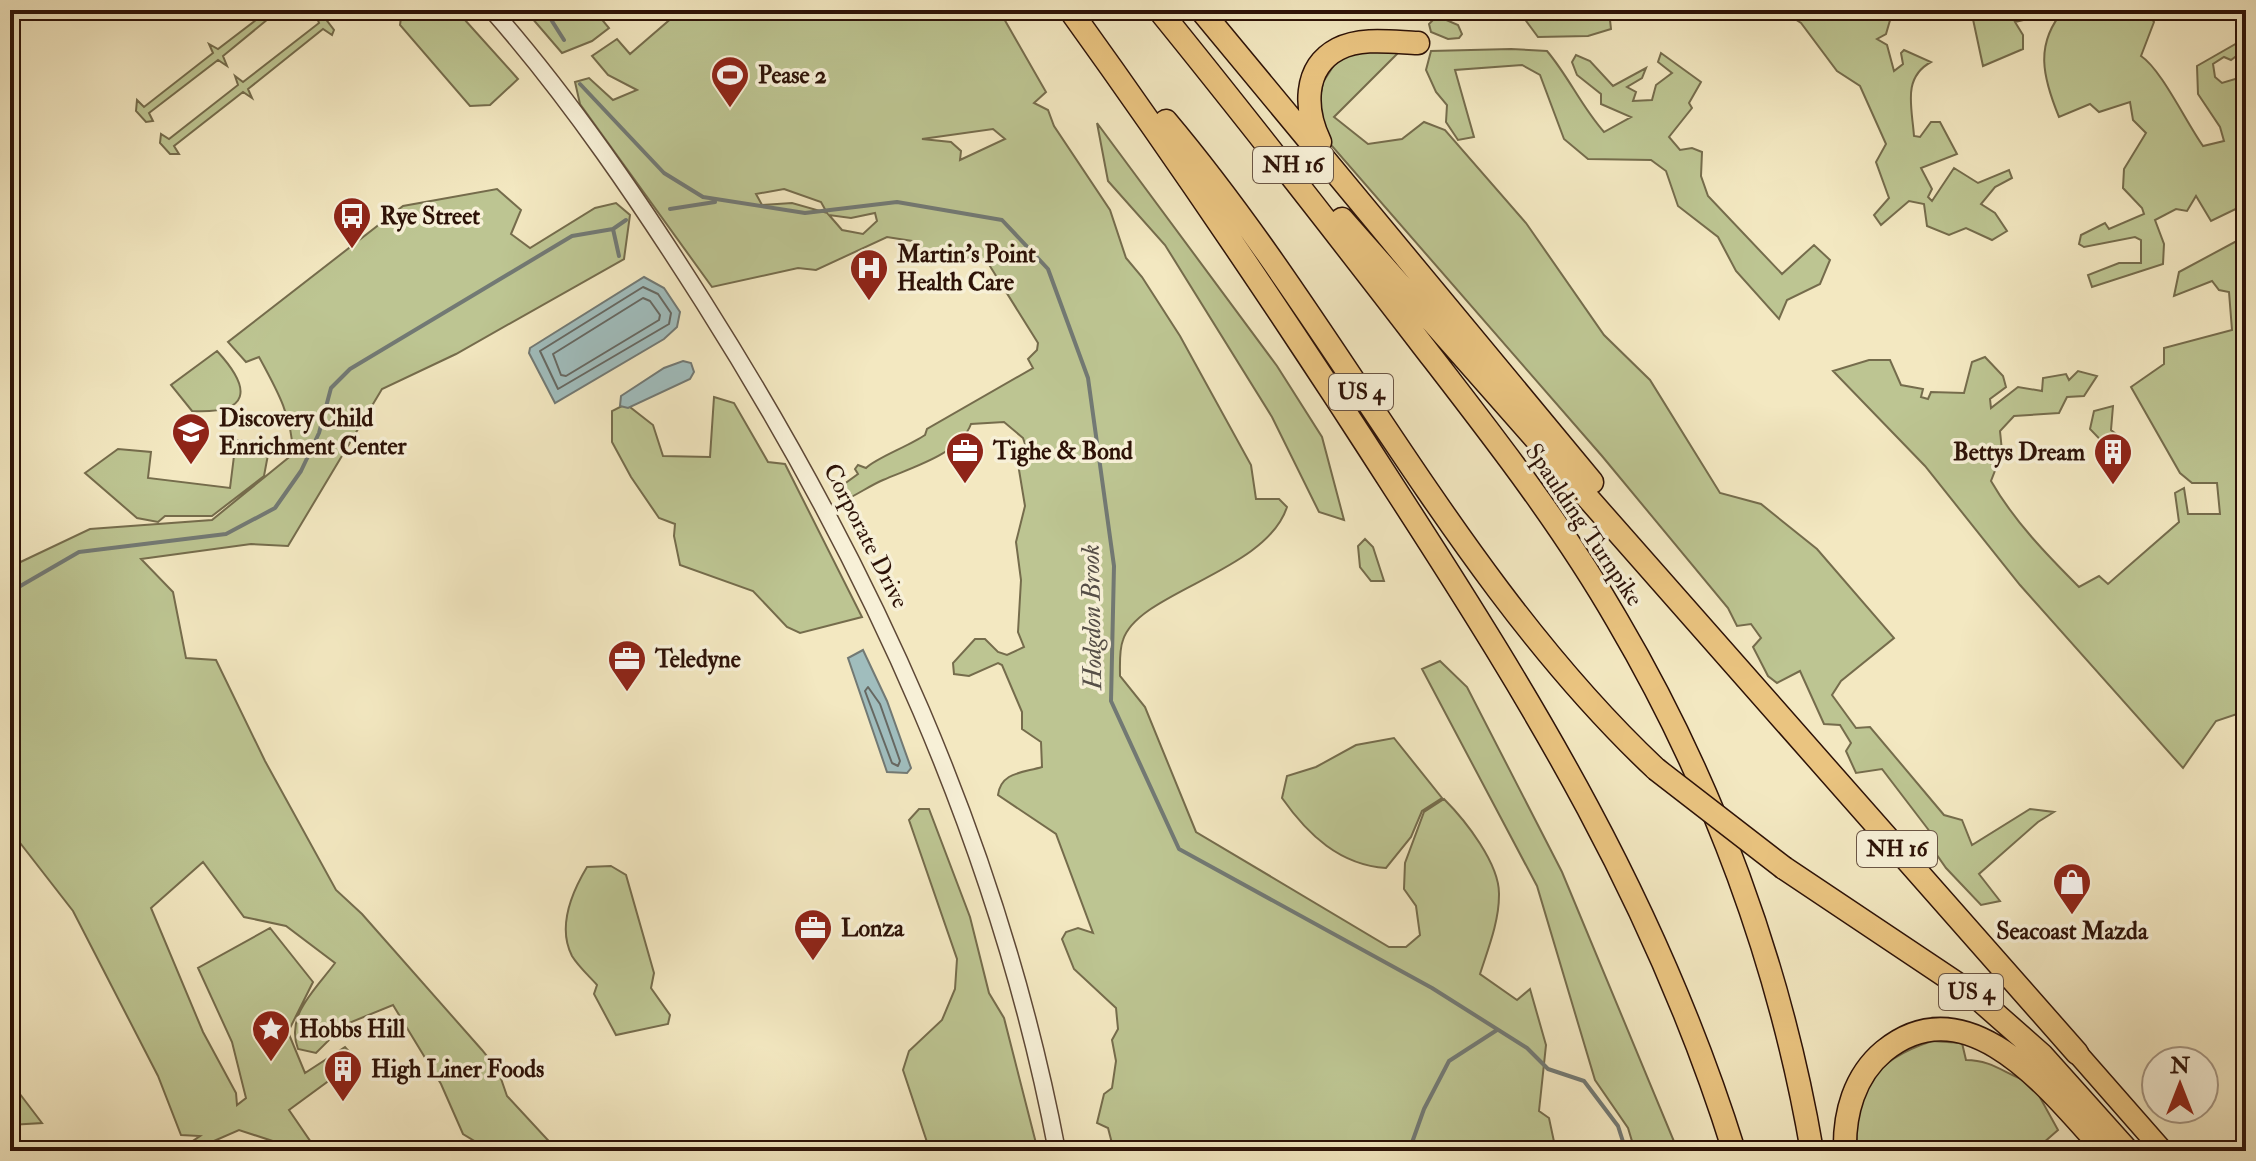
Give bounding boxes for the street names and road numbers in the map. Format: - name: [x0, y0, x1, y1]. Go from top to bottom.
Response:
- road number: NH 16: [1253, 147, 1333, 183]
- road number: US 4: [1329, 374, 1393, 410]
- street label: Spaulding Turnpike: [1518, 438, 1650, 612]
- street label: Corporate Drive: [816, 458, 916, 614]
- road number: NH 16: [1857, 831, 1937, 867]
- road number: US 4: [1939, 974, 2003, 1010]

